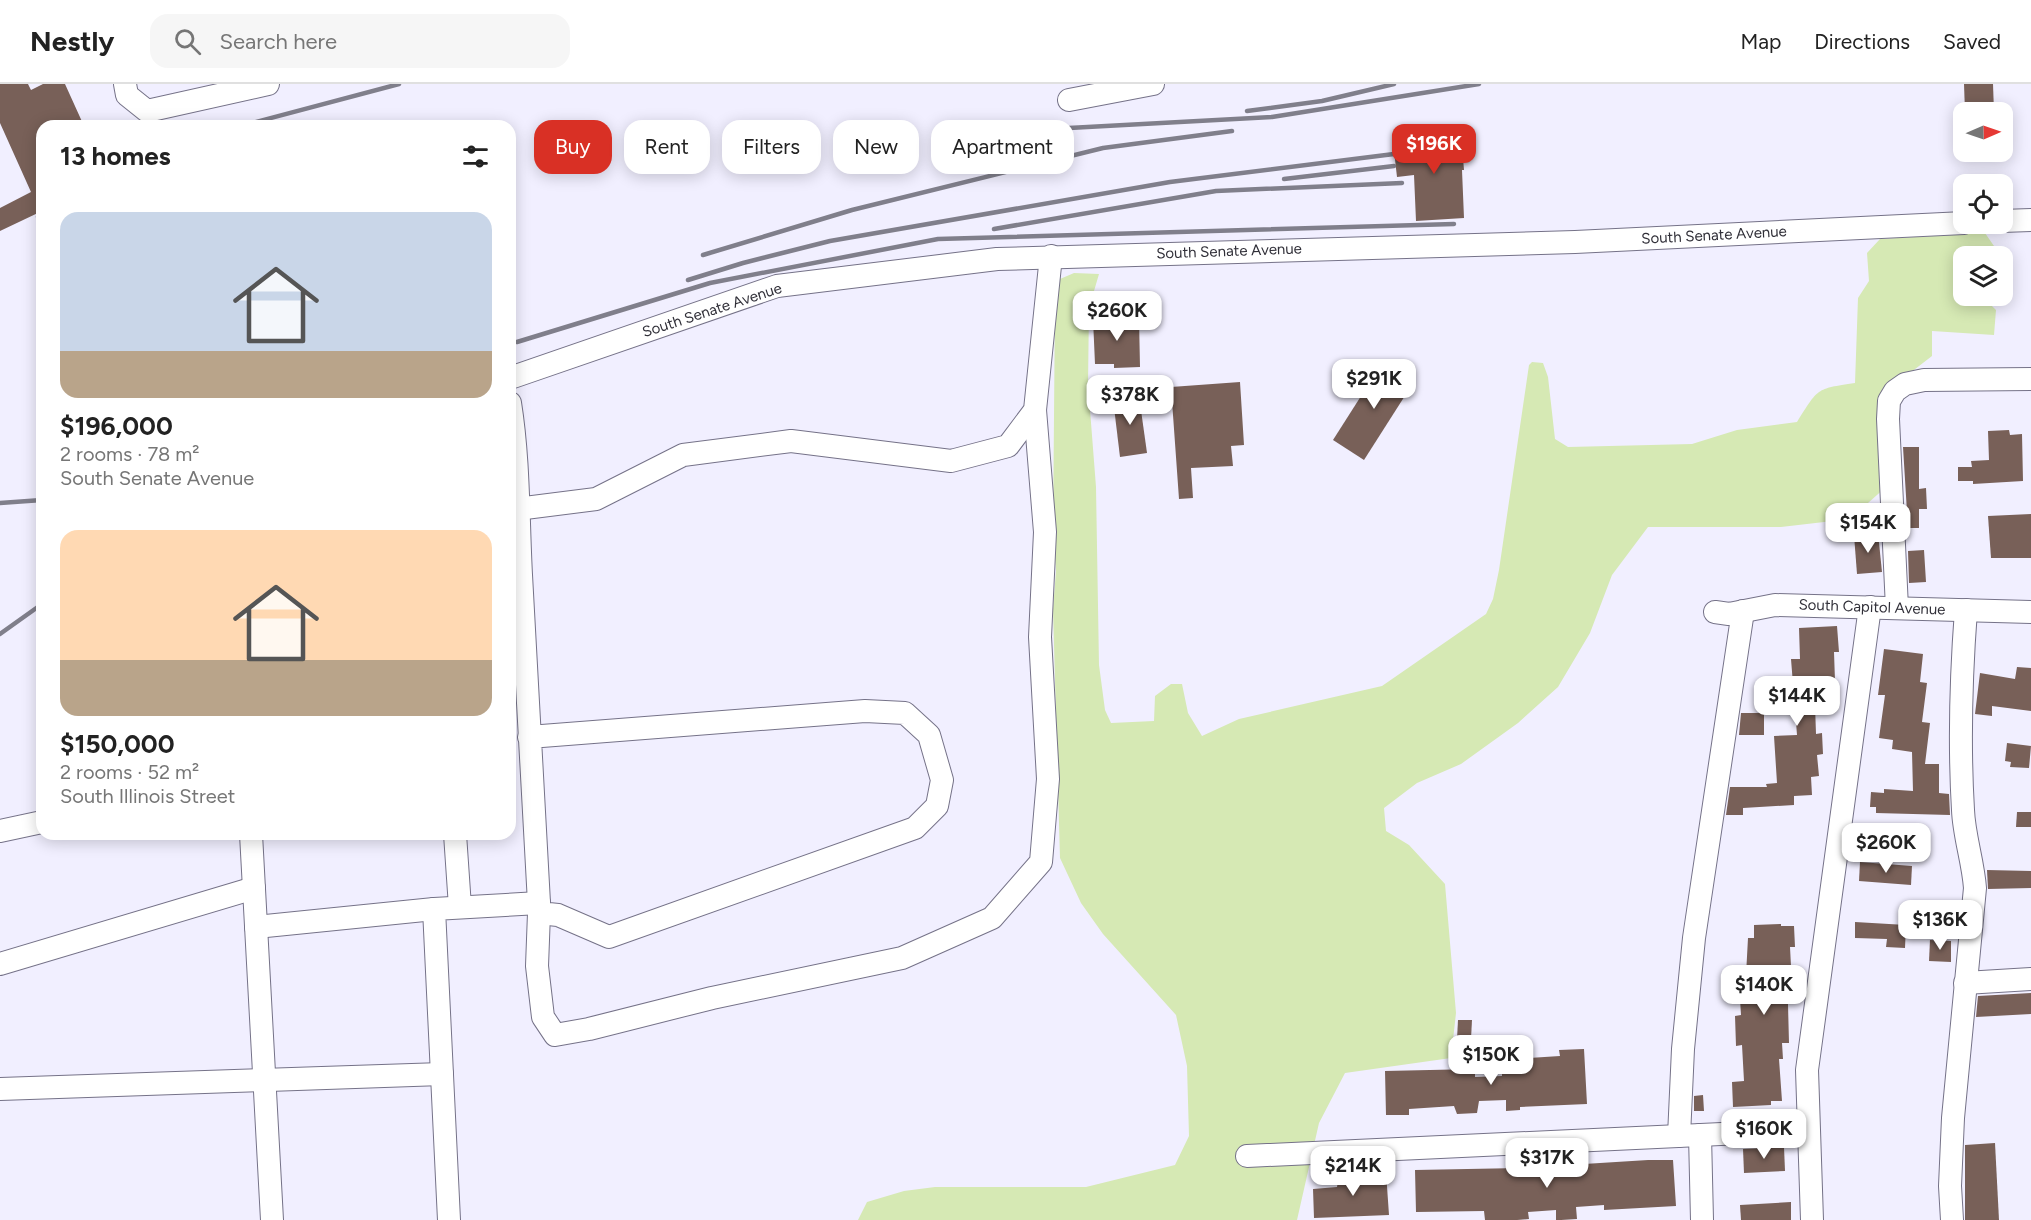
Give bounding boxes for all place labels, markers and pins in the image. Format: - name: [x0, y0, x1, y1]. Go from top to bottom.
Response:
- pin: $196K: [1392, 124, 1476, 175]
- pin: $260K: [1075, 291, 1159, 342]
- pin: $291K: [1332, 359, 1416, 410]
- pin: $378K: [1088, 375, 1172, 426]
- pin: $154K: [1826, 503, 1910, 554]
- pin: $144K: [1755, 676, 1839, 727]
- pin: $260K: [1844, 823, 1928, 874]
- pin: $136K: [1898, 900, 1982, 951]
- pin: $140K: [1722, 965, 1806, 1016]
- pin: $150K: [1449, 1035, 1533, 1086]
- pin: $160K: [1722, 1109, 1806, 1160]
- pin: $317K: [1505, 1138, 1589, 1189]
- pin: $214K: [1311, 1146, 1395, 1197]

